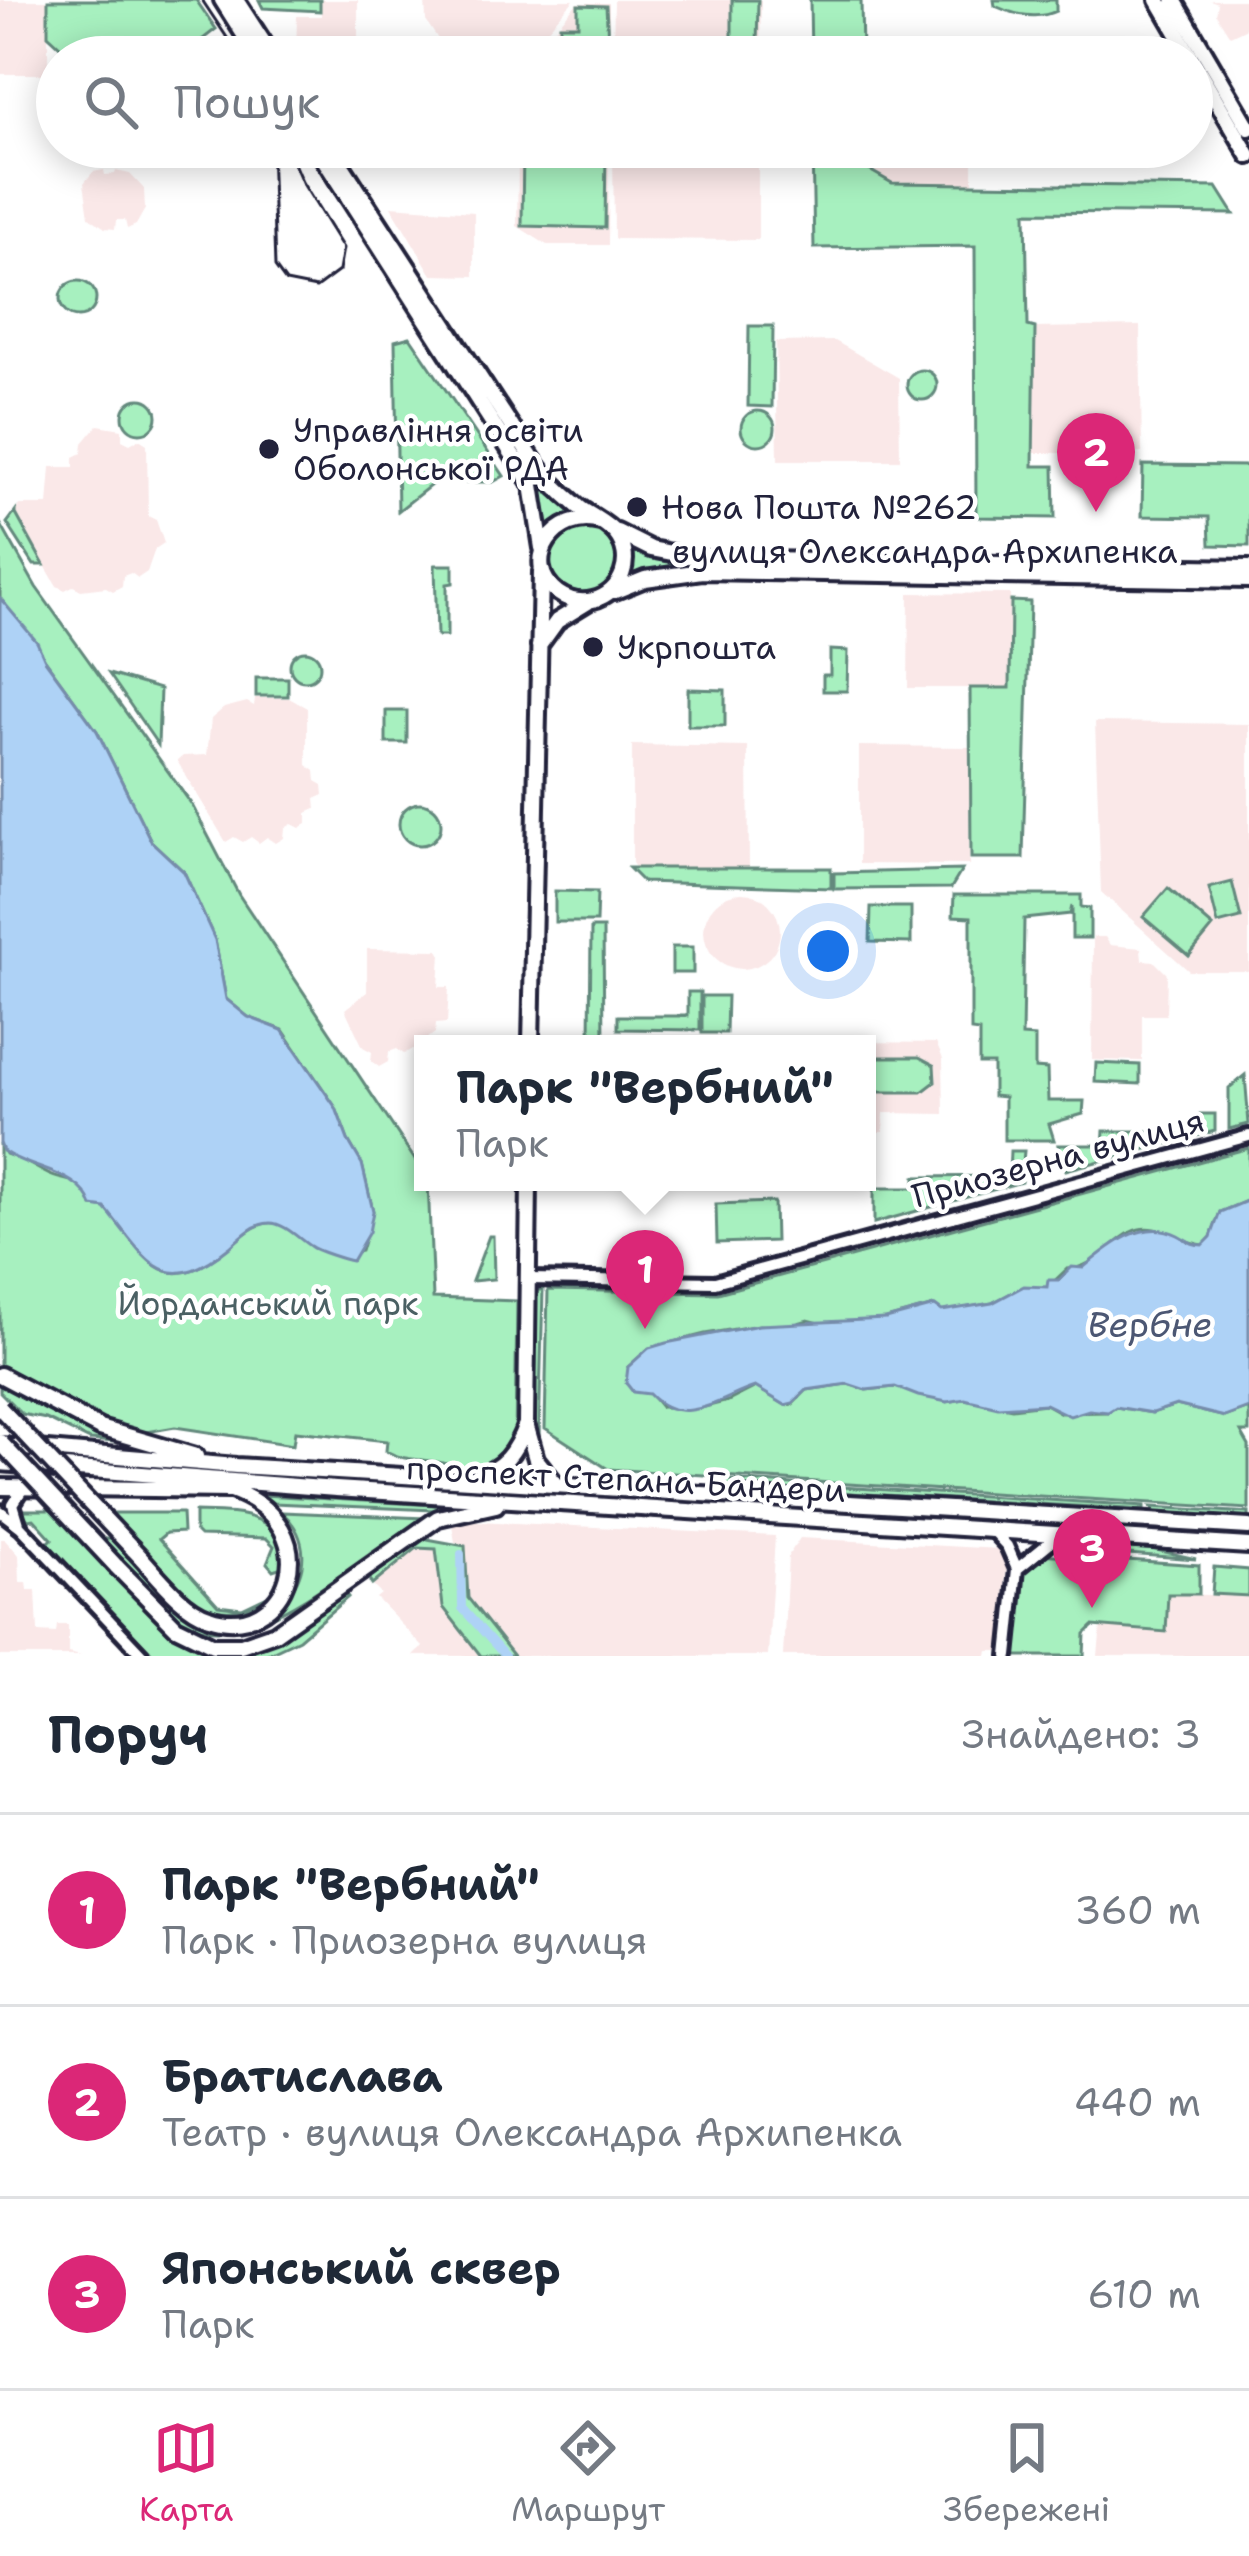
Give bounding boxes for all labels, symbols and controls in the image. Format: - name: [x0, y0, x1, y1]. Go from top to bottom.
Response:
- search box: [36, 36, 1213, 168]
- icon: search: [78, 69, 144, 135]
- text: Пошук: [174, 72, 320, 132]
- place label: Управління освіти Оболонської РДА: [293, 408, 584, 491]
- pin: 2: [1057, 413, 1135, 512]
- marker: Управління освіти Оболонської РДА: [256, 436, 282, 462]
- place label: Нова Пошта №262: [661, 485, 977, 530]
- marker: Нова Пошта №262: [624, 494, 650, 520]
- street label: вулиця Олександра Архипенка: [672, 529, 1178, 574]
- place label: Укрпошта: [617, 625, 776, 670]
- marker: Укрпошта: [580, 634, 606, 660]
- your location: [798, 921, 858, 981]
- popup: [414, 1035, 876, 1191]
- text: Парк "Вербний": [456, 1057, 834, 1117]
- street label: Приозерна вулиця: [907, 1097, 1209, 1219]
- text: Парк: [456, 1117, 549, 1169]
- pin: 1: [606, 1230, 684, 1329]
- park label: Йорданський парк: [118, 1281, 418, 1326]
- water label: Вербне: [1087, 1300, 1213, 1349]
- street label: проспект Степана Бандери: [405, 1445, 847, 1513]
- pin: 3: [1053, 1509, 1131, 1608]
- text: Поруч: [48, 1700, 208, 1768]
- text: Знайдено: 3: [962, 1708, 1201, 1760]
- text: Парк "Вербний": [162, 1854, 540, 1914]
- text: 1: [78, 1884, 96, 1936]
- text: 360 m: [1074, 1884, 1201, 1936]
- text: Парк · Приозерна вулиця: [162, 1914, 647, 1966]
- text: Братислава: [162, 2046, 443, 2106]
- text: 2: [73, 2076, 101, 2128]
- text: 440 m: [1074, 2076, 1201, 2128]
- text: Театр · вулиця Олександра Архипенка: [162, 2106, 902, 2158]
- text: Японський сквер: [162, 2238, 561, 2298]
- text: 3: [73, 2268, 101, 2320]
- text: 610 m: [1087, 2268, 1201, 2320]
- text: Парк: [162, 2298, 255, 2350]
- tab: Карта: [139, 2415, 233, 2532]
- tab: Маршрут: [511, 2415, 665, 2532]
- tab: Збережені: [943, 2415, 1110, 2532]

